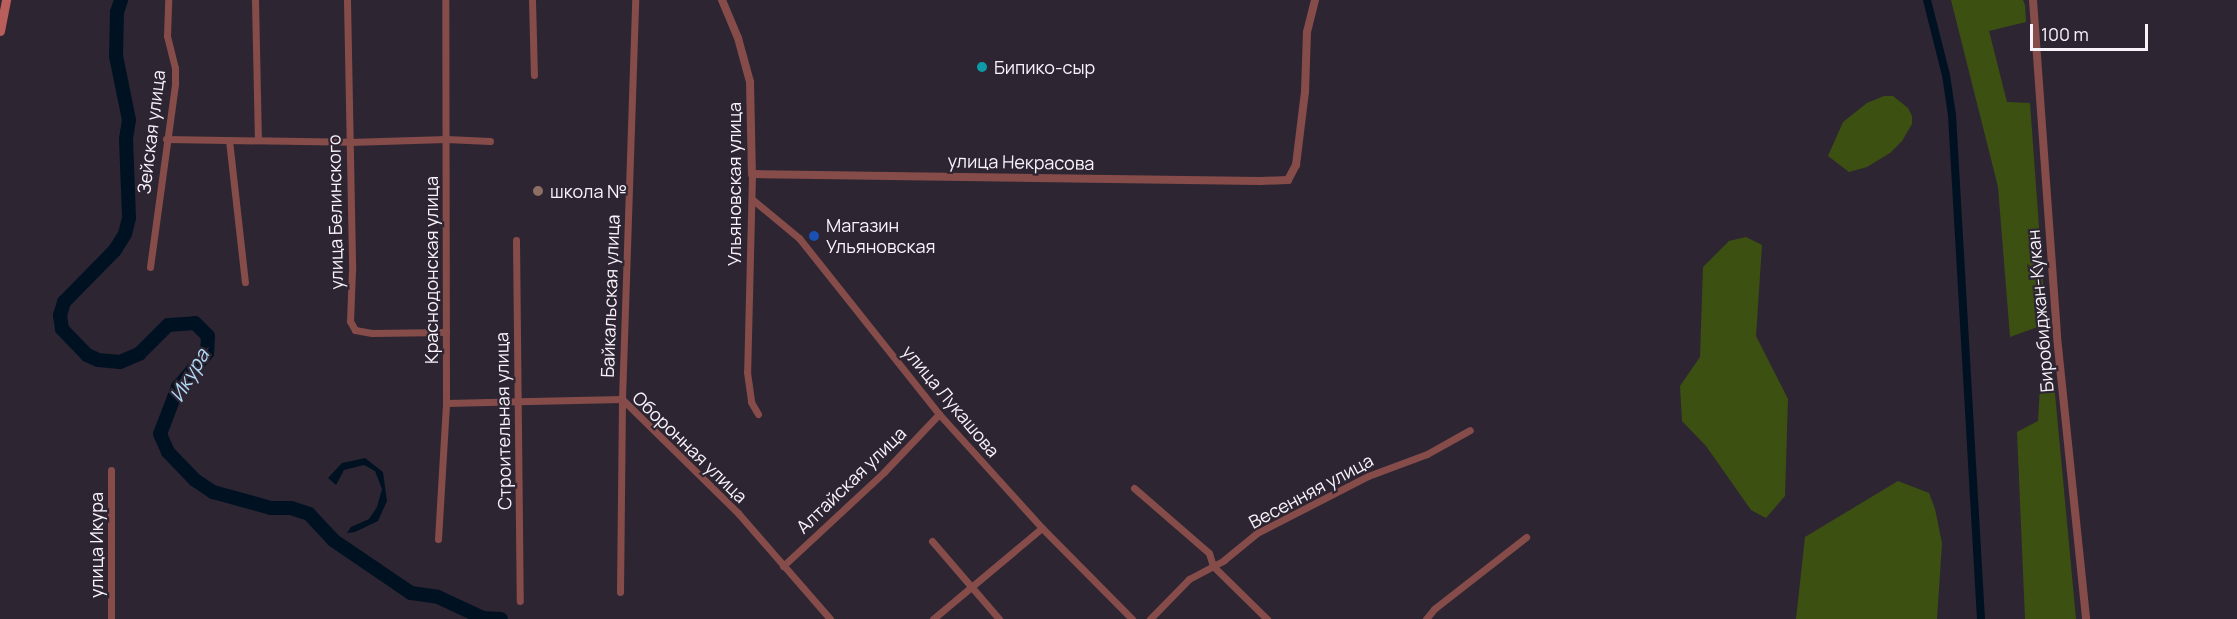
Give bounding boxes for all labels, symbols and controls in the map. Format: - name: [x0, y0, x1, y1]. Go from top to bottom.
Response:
- scale bar: [2033, 12, 2152, 50]
- text: 100 m: [2041, 22, 2089, 46]
- place label: Бипико-сыр: [994, 56, 1095, 78]
- marker: Бипико-сыр: [975, 60, 989, 74]
- street label: Зейская улица: [133, 69, 169, 195]
- street label: Ульяновская улица: [723, 102, 745, 266]
- street label: улица Белинского: [323, 134, 347, 290]
- street label: улица Некрасова: [947, 150, 1095, 174]
- street label: Краснодонская улица: [420, 176, 442, 364]
- place label: школа №: [550, 180, 627, 202]
- marker: школа №: [531, 184, 545, 198]
- street label: Байкальская улица: [596, 214, 624, 378]
- place label: Магазин Ульяновская: [826, 215, 935, 258]
- marker: Магазин Ульяновская: [807, 229, 821, 243]
- street label: Биробиджан-Кукан: [2022, 229, 2058, 393]
- street label: Строительная улица: [491, 332, 515, 510]
- street label: улица Лукашова: [898, 341, 1004, 461]
- water label: Икура: [164, 344, 214, 406]
- street label: Оборонная улица: [628, 387, 752, 507]
- street label: Алтайская улица: [792, 422, 910, 538]
- street label: Весенняя улица: [1245, 449, 1377, 533]
- street label: улица Икура: [85, 492, 107, 598]

